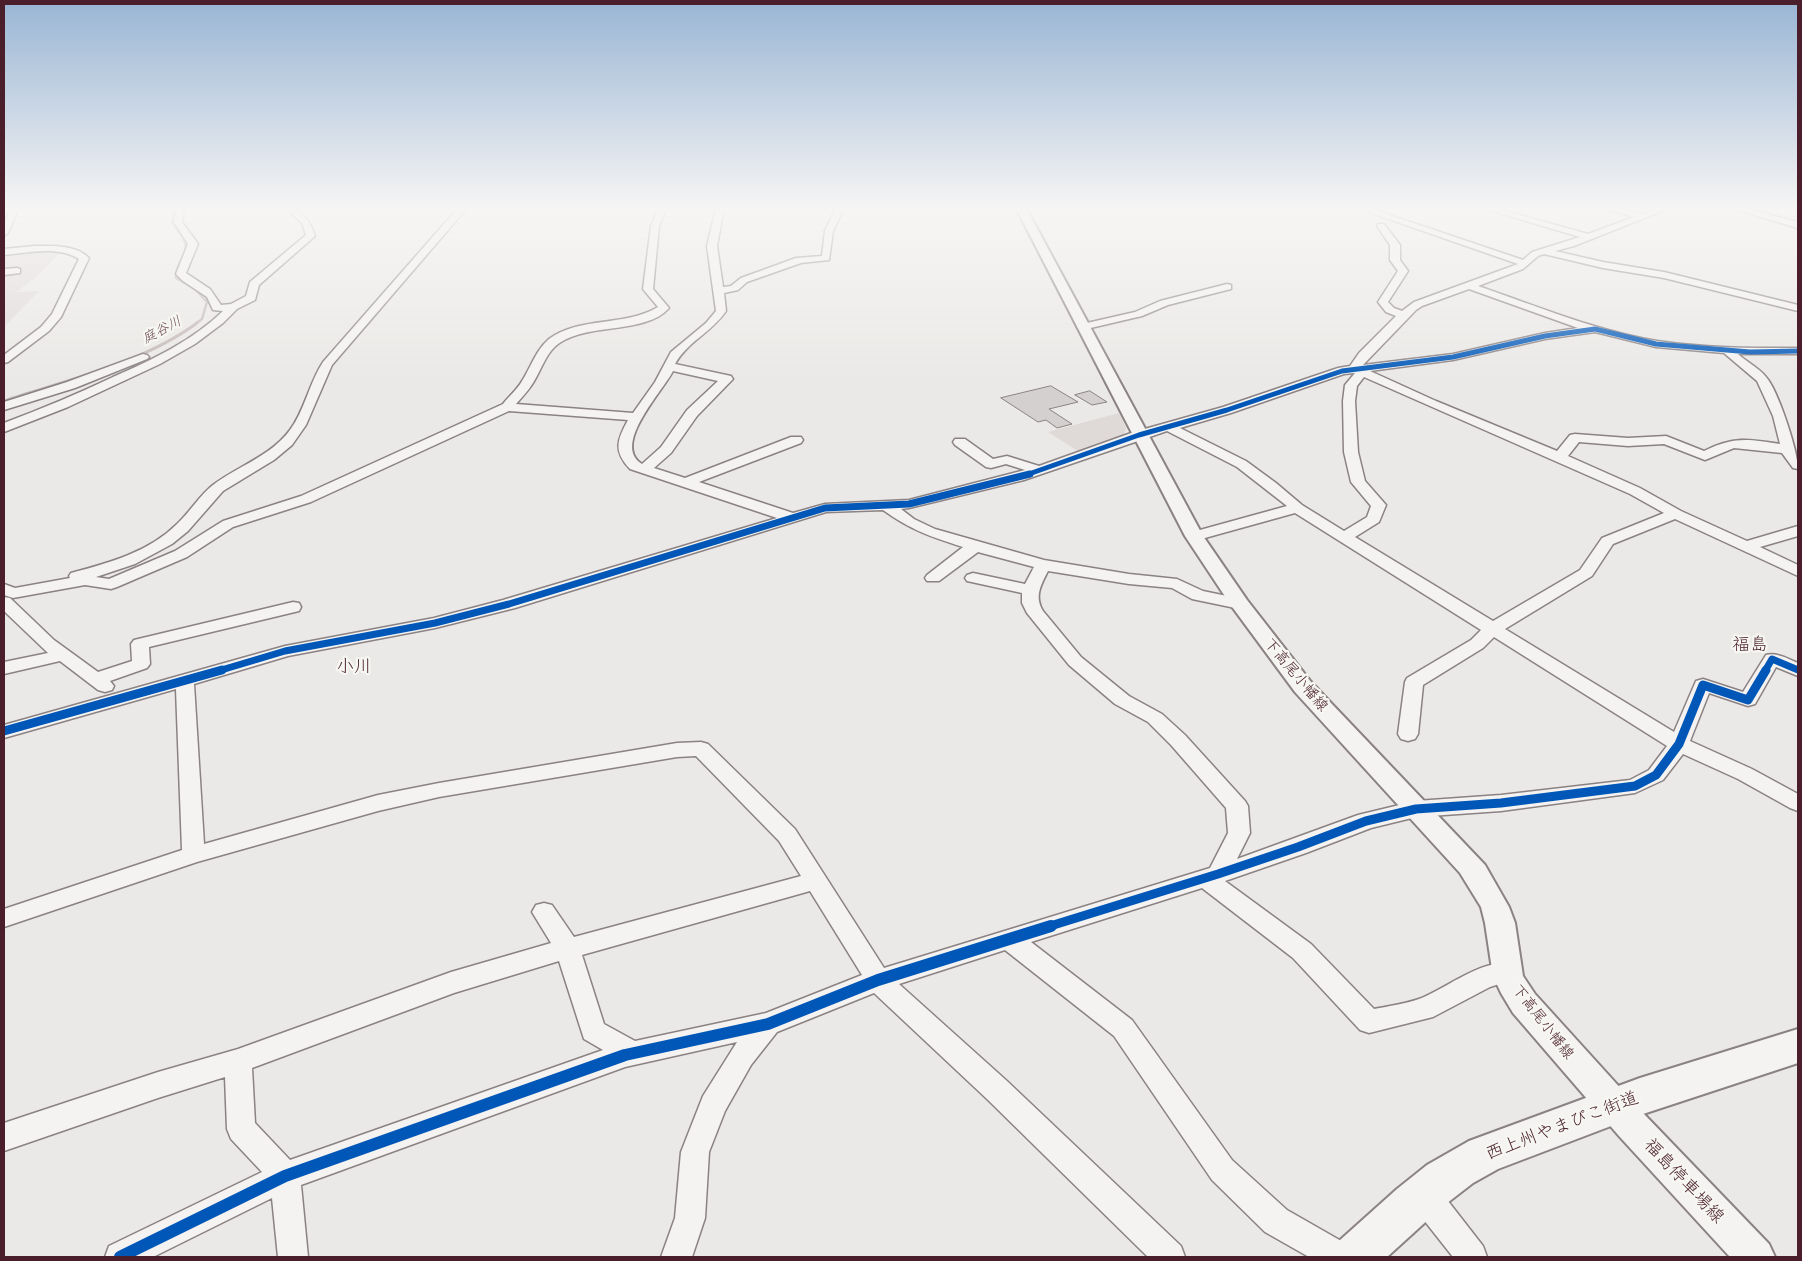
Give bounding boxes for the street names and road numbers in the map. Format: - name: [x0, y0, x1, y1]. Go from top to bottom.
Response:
- street label: 下高尾小幡線: [1260, 635, 1332, 715]
- street label: 下高尾小幡線: [1508, 981, 1578, 1063]
- street label: 西上州やまびこ街道: [1483, 1087, 1641, 1165]
- street label: 福島停車場線: [1639, 1134, 1729, 1228]

